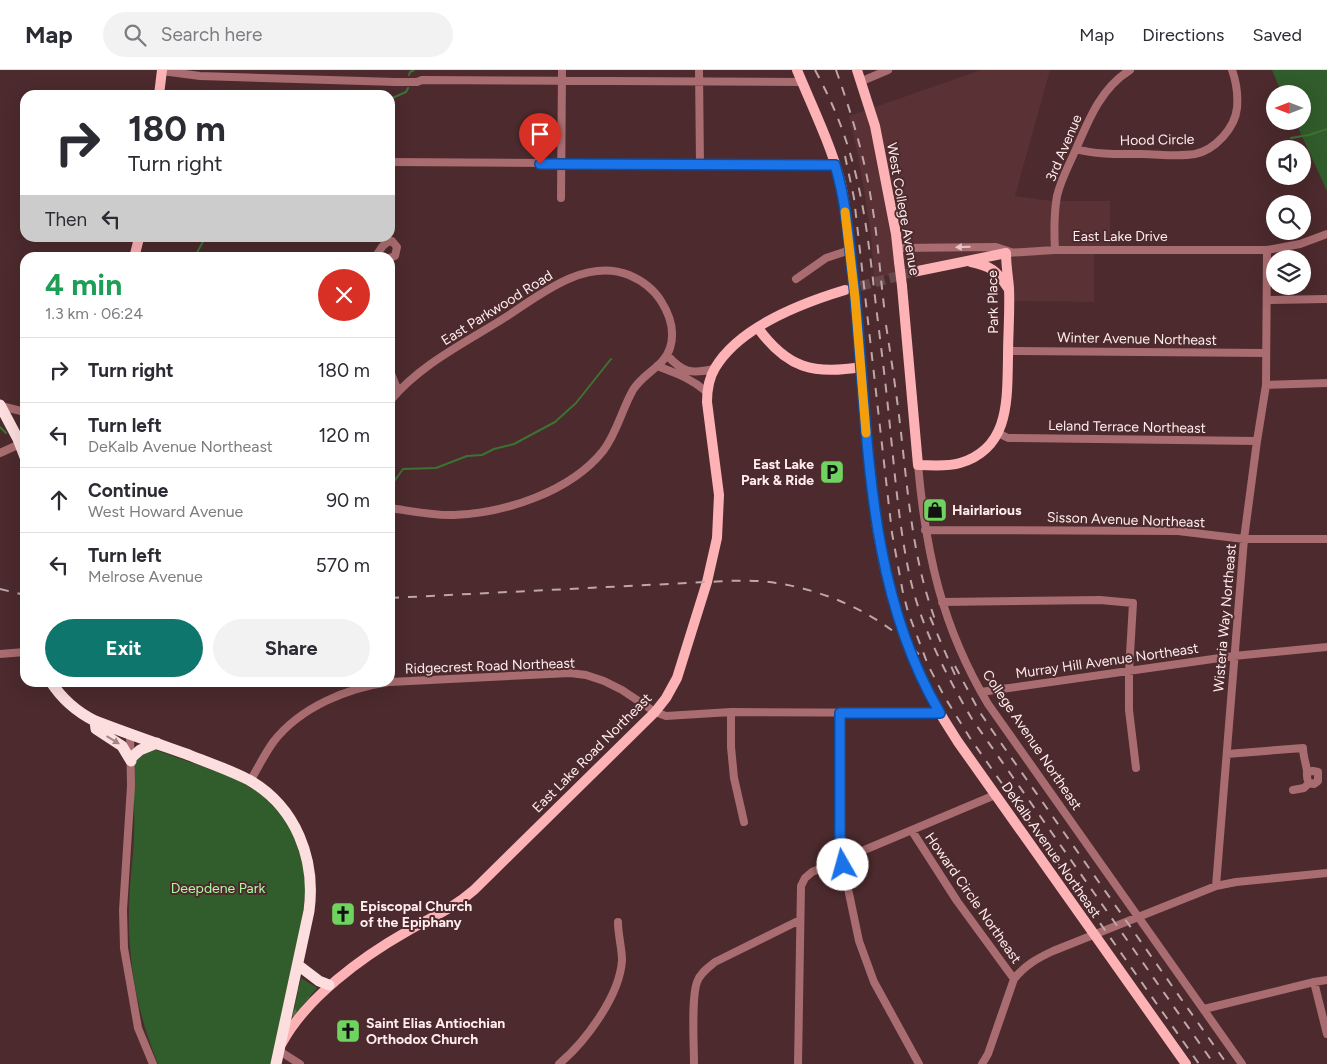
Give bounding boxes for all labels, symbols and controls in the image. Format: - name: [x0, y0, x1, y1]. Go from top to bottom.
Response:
- search box: [103, 12, 453, 57]
- text: Map: [25, 20, 73, 49]
- icon: search: [121, 21, 149, 49]
- text: Search here: [161, 23, 262, 46]
- text: Map: [1079, 24, 1114, 46]
- text: Directions: [1142, 24, 1224, 46]
- text: Saved: [1252, 24, 1302, 46]
- north arrow: [1266, 85, 1311, 130]
- map controls: [1266, 85, 1311, 295]
- text: 180 m: [128, 108, 226, 150]
- icon: right: [45, 110, 110, 175]
- street label: 3rd Avenue: [1042, 112, 1086, 184]
- pin: [519, 113, 561, 164]
- icon: arrive: [526, 120, 554, 148]
- street label: Hood Circle: [1119, 131, 1195, 149]
- button: sound: [1266, 140, 1311, 185]
- street label: West College Avenue: [883, 141, 923, 277]
- text: Turn right: [128, 150, 223, 177]
- button: search: [1266, 195, 1311, 240]
- icon: left: [97, 205, 125, 233]
- text: Then: [45, 208, 87, 231]
- street label: East Lake Drive: [1072, 228, 1168, 245]
- one-way arrow: [955, 243, 971, 251]
- button: layers: [1266, 250, 1311, 295]
- text: 4 min: [45, 266, 122, 303]
- street label: East Parkwood Road: [438, 267, 556, 349]
- button: close: [318, 269, 370, 321]
- street label: Park Place: [984, 270, 1002, 334]
- text: 1.3 km · 06:24: [45, 304, 143, 323]
- street label: Winter Avenue Northeast: [1057, 329, 1217, 349]
- icon: right: [45, 356, 73, 384]
- text: Turn right: [88, 359, 174, 382]
- text: 180 m: [317, 359, 370, 382]
- text: Turn left: [88, 414, 162, 437]
- street label: Leland Terrace Northeast: [1048, 417, 1206, 437]
- icon: left: [45, 421, 73, 449]
- text: 120 m: [318, 424, 370, 447]
- text: DeKalb Avenue Northeast: [88, 437, 273, 456]
- place label: East Lake Park & Ride: [741, 456, 814, 489]
- parking icon: East Lake Park & Ride: [819, 459, 845, 485]
- text: Continue: [88, 479, 168, 502]
- icon: ahead: [45, 486, 73, 514]
- text: 90 m: [326, 489, 370, 512]
- shop icon: Hairlarious: [922, 497, 948, 523]
- text: West Howard Avenue: [88, 502, 243, 521]
- place label: Hairlarious: [952, 502, 1022, 519]
- street label: Sisson Avenue Northeast: [1047, 509, 1205, 531]
- street label: Wisteria Way Northeast: [1210, 543, 1240, 693]
- text: Turn left: [88, 544, 162, 567]
- icon: left: [45, 551, 73, 579]
- text: 570 m: [316, 554, 370, 577]
- text: Melrose Avenue: [88, 567, 203, 586]
- button: Exit: [45, 619, 203, 677]
- button: Share: [213, 619, 370, 677]
- street label: Murray Hill Avenue Northeast: [1014, 640, 1200, 682]
- street label: Ridgecrest Road Northeast: [405, 655, 575, 677]
- street label: College Avenue Northeast: [979, 667, 1085, 813]
- street label: East Lake Road Northeast: [529, 690, 655, 816]
- one-way arrow: [107, 736, 120, 745]
- street label: DeKalb Avenue Northeast: [998, 779, 1104, 921]
- street label: Howard Circle Northeast: [921, 829, 1025, 967]
- position arrow: [816, 838, 868, 890]
- park label: Deepdene Park: [171, 880, 265, 897]
- place label: Episcopal Church of the Epiphany: [360, 898, 472, 931]
- church icon: Episcopal Church of the Epiphany: [330, 901, 356, 927]
- place label: Saint Elias Antiochian Orthodox Church: [366, 1015, 505, 1048]
- church icon: Saint Elias Antiochian Orthodox Church: [335, 1018, 361, 1044]

